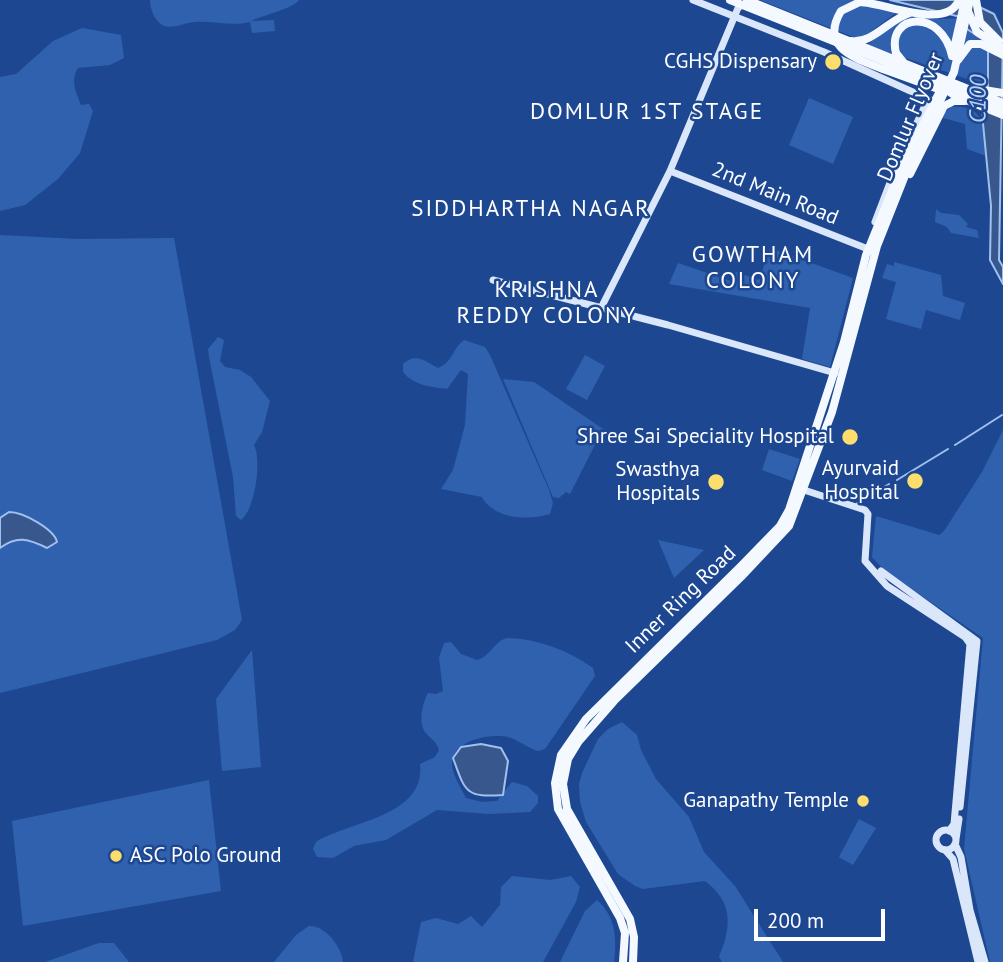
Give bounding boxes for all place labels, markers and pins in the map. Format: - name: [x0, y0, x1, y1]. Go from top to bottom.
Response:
- place label: CGHS Dispensary: [664, 49, 817, 75]
- marker: CGHS Dispensary: [823, 52, 843, 72]
- place label: Shree Sai Speciality Hospital: [577, 424, 834, 450]
- marker: Shree Sai Speciality Hospital: [840, 427, 860, 447]
- place label: Ayurvaid Hospital: [822, 456, 899, 506]
- place label: Swasthya Hospitals: [615, 457, 700, 507]
- marker: Ayurvaid Hospital: [905, 471, 925, 491]
- marker: Swasthya Hospitals: [706, 472, 726, 492]
- place label: Ganapathy Temple: [683, 788, 849, 814]
- marker: Ganapathy Temple: [855, 793, 871, 809]
- place label: ASC Polo Ground: [130, 843, 282, 869]
- marker: ASC Polo Ground: [108, 848, 124, 864]

